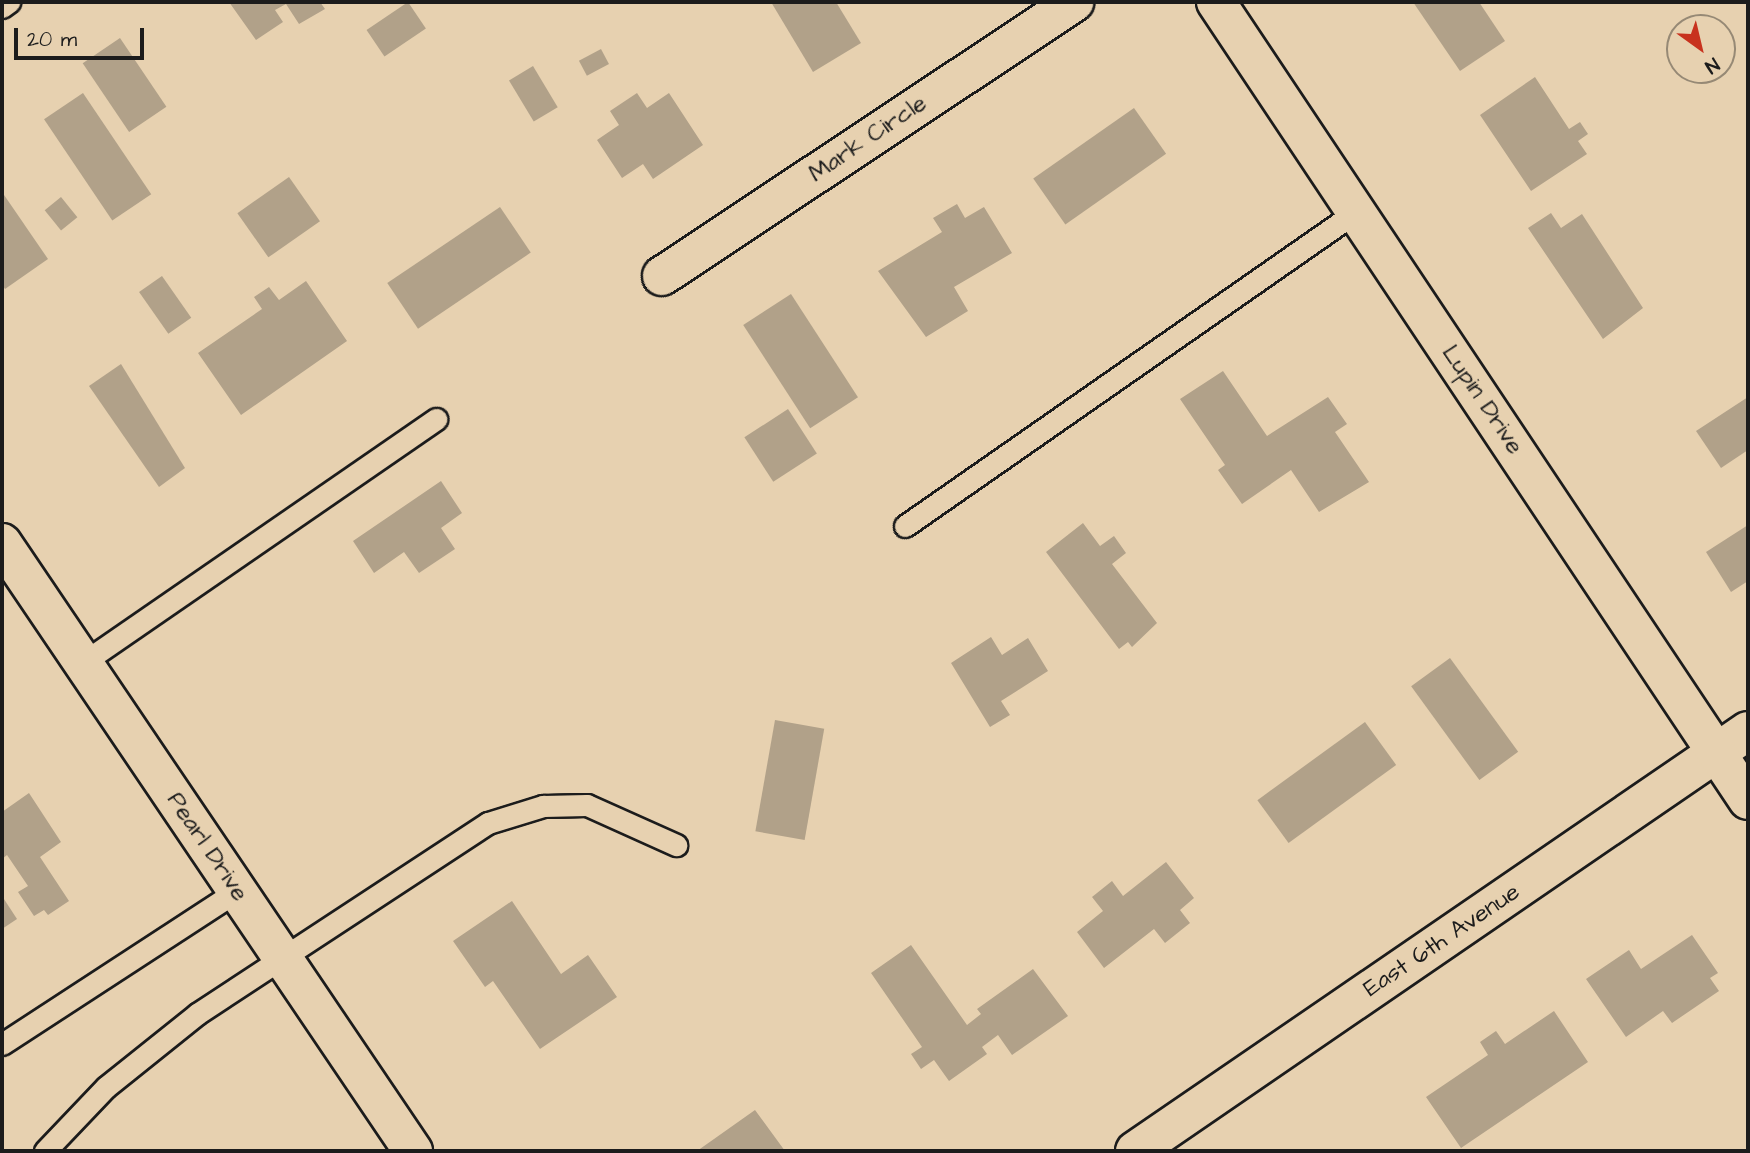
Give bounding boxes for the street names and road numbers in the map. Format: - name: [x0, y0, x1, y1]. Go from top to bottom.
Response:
- street label: Mark Circle: [804, 89, 932, 189]
- street label: Lupin Drive: [1435, 340, 1529, 460]
- street label: Pearl Drive: [160, 787, 254, 907]
- street label: East 6th Avenue: [1359, 878, 1525, 1004]

